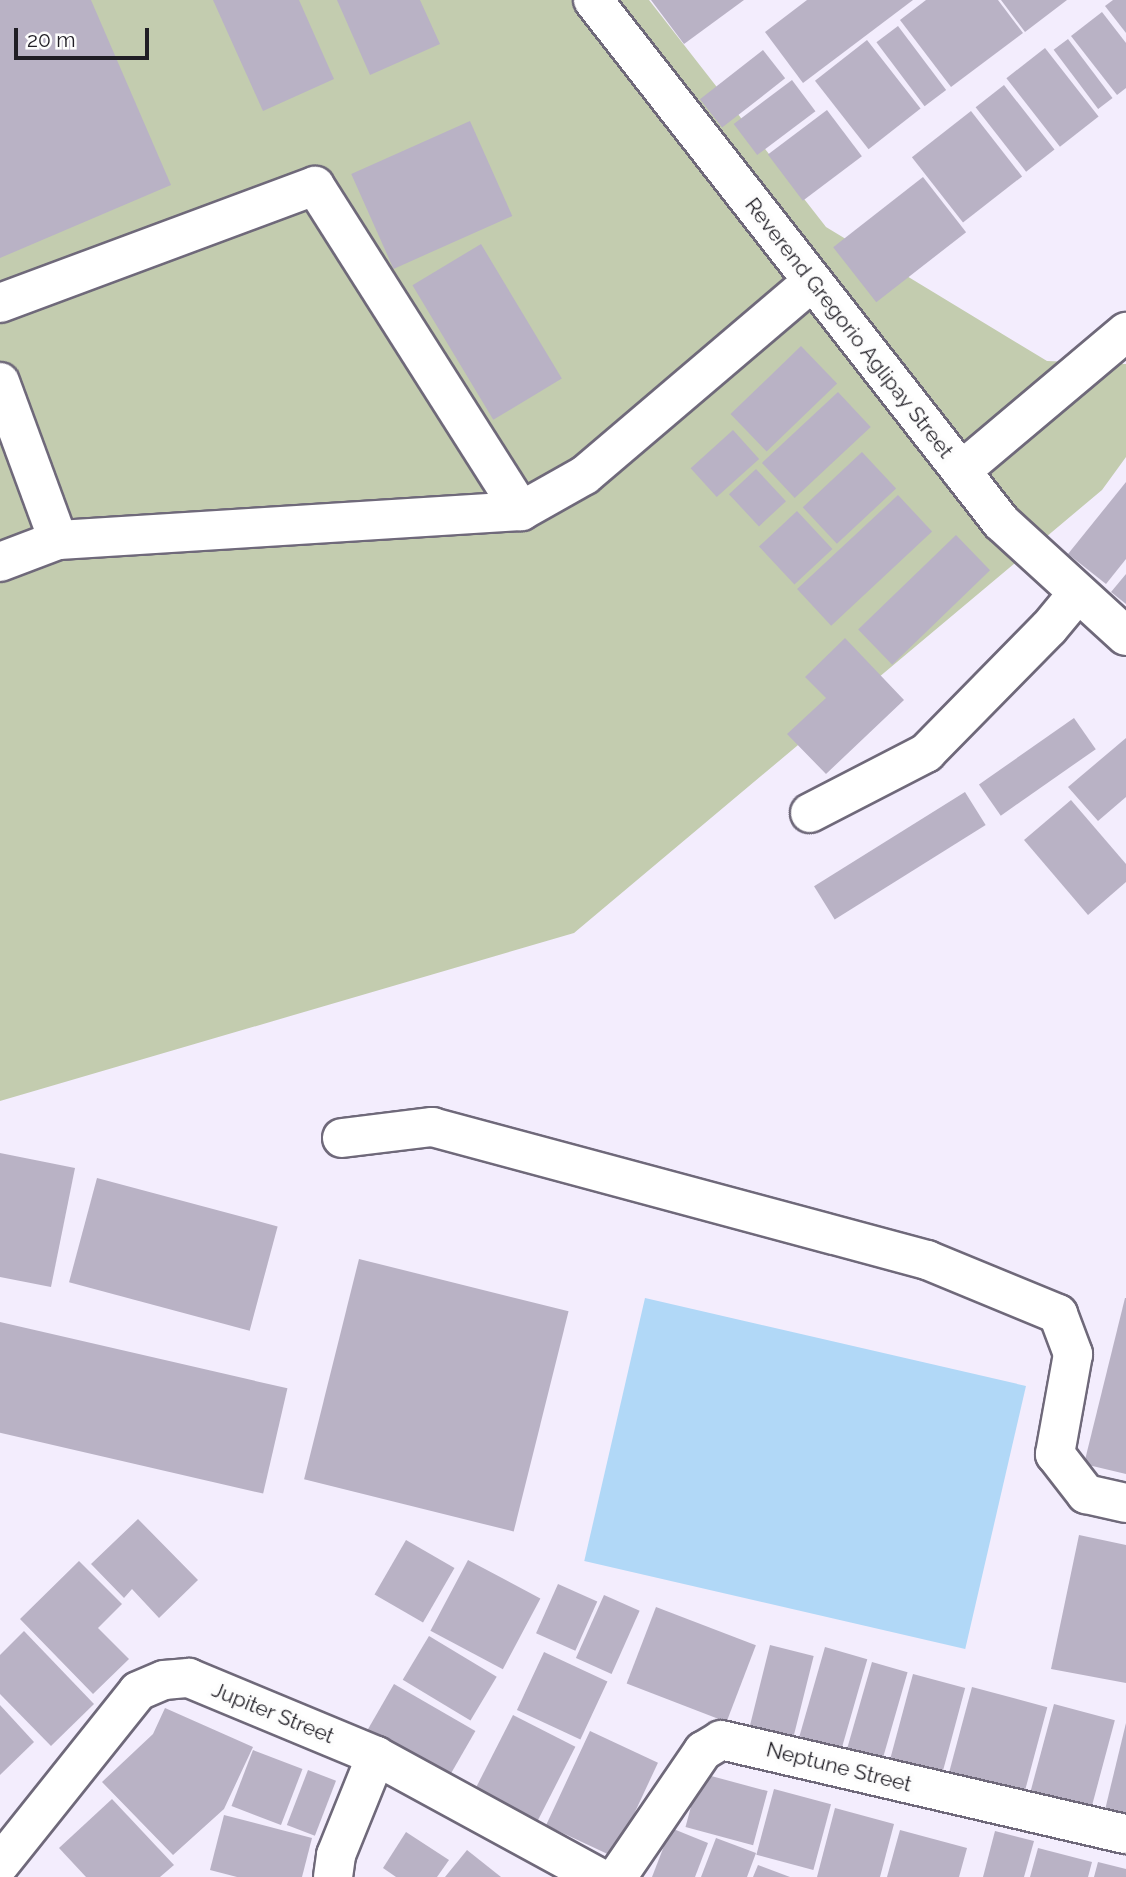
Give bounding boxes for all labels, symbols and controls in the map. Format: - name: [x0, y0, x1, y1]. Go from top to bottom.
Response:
- scale bar: [18, 14, 152, 58]
- text: 20 m: [27, 27, 75, 52]
- street label: Reverend Gregorio Aglipay Street: [739, 192, 959, 464]
- street label: Jupiter Street: [208, 1677, 338, 1749]
- street label: Neptune Street: [764, 1737, 914, 1797]

